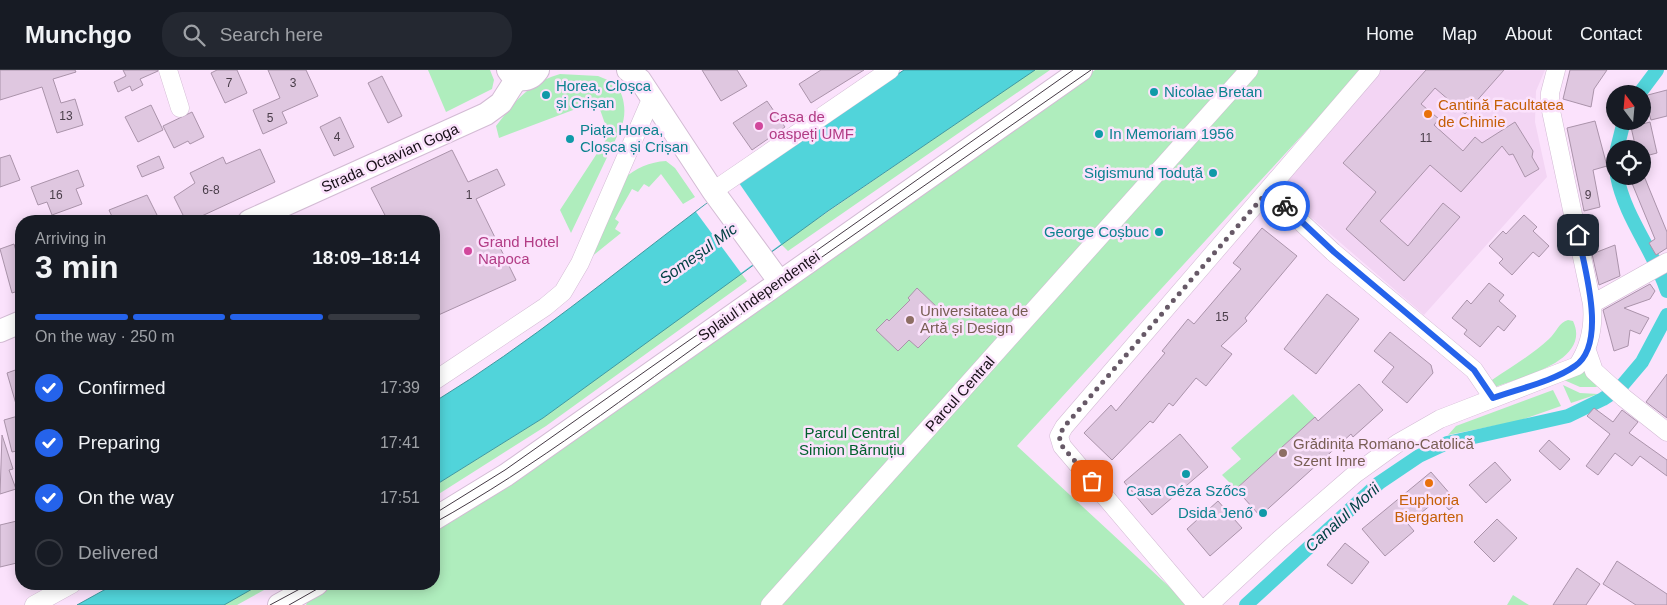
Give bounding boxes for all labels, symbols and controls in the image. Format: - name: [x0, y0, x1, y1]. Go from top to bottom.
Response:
- search box: [162, 12, 512, 57]
- text: Munchgo: [25, 21, 132, 48]
- icon: search: [180, 21, 208, 49]
- text: Search here: [220, 24, 323, 45]
- text: Home: [1366, 24, 1414, 44]
- text: Map: [1442, 24, 1477, 44]
- text: About: [1505, 24, 1552, 44]
- text: Contact: [1580, 24, 1642, 44]
- house number: 7: [226, 76, 233, 90]
- house number: 3: [290, 76, 297, 90]
- place label: Horea, Cloșca și Crișan: [556, 77, 652, 111]
- place label: Nicolae Bretan: [1164, 83, 1262, 100]
- north arrow: [1606, 85, 1651, 130]
- map controls: [1606, 85, 1651, 185]
- marker: Nicolae Bretan: [1148, 86, 1160, 98]
- marker: Horea, Cloșca și Crișan: [540, 89, 552, 101]
- place label: Cantină Facultatea de Chimie: [1438, 96, 1565, 130]
- place label: Casa de oaspeți UMF: [769, 108, 854, 142]
- marker: Cantină Facultatea de Chimie: [1422, 108, 1434, 120]
- house number: 13: [59, 109, 73, 123]
- house number: 5: [267, 111, 274, 125]
- street label: Strada Octavian Goga: [319, 119, 462, 195]
- marker: Casa de oaspeți UMF: [753, 120, 765, 132]
- place label: Piața Horea, Cloșca și Crișan: [580, 121, 688, 155]
- place label: In Memoriam 1956: [1109, 125, 1234, 142]
- marker: In Memoriam 1956: [1093, 128, 1105, 140]
- house number: 4: [334, 130, 341, 144]
- house number: 11: [1420, 131, 1433, 145]
- marker: Piața Horea, Cloșca și Crișan: [564, 133, 576, 145]
- button: locate: [1606, 140, 1651, 185]
- place label: Sigismund Toduță: [1084, 164, 1204, 181]
- marker: Sigismund Toduță: [1207, 167, 1219, 179]
- courier: [1260, 181, 1310, 231]
- house number: 6-8: [202, 183, 220, 197]
- house number: 16: [49, 188, 63, 202]
- house number: 1: [466, 188, 473, 202]
- house number: 9: [1585, 188, 1592, 202]
- icon: bike: [1271, 192, 1299, 220]
- pin: [1557, 214, 1599, 256]
- water label: Someșul Mic: [656, 220, 740, 287]
- icon: home: [1564, 221, 1592, 249]
- place label: George Coșbuc: [1044, 223, 1149, 240]
- marker: George Coșbuc: [1153, 226, 1165, 238]
- text: Arriving in: [35, 230, 106, 247]
- place label: Grand Hotel Napoca: [478, 233, 559, 267]
- marker: Grand Hotel Napoca: [462, 245, 474, 257]
- text: 18:09–18:14: [312, 247, 420, 268]
- street label: Splaiul Independenței: [695, 247, 823, 344]
- text: 3 min: [35, 249, 119, 285]
- place label: Universitatea de Artă și Design: [920, 302, 1028, 336]
- house number: 15: [1215, 310, 1229, 324]
- marker: Universitatea de Artă și Design: [904, 314, 916, 326]
- text: On the way · 250 m: [35, 328, 175, 345]
- street label: Parcul Central: [922, 353, 998, 435]
- icon: check: [35, 374, 63, 402]
- text: Confirmed: [78, 377, 166, 398]
- text: 17:39: [380, 379, 420, 396]
- park label: Parcul Central Simion Bărnuțiu: [799, 424, 905, 458]
- icon: check: [35, 429, 63, 457]
- text: Preparing: [78, 432, 160, 453]
- text: 17:41: [380, 434, 420, 451]
- place label: Grădinița Romano-Catolică Szent Imre: [1293, 435, 1475, 469]
- marker: Grădinița Romano-Catolică Szent Imre: [1277, 447, 1289, 459]
- pin: [1071, 460, 1113, 502]
- icon: bag: [1078, 467, 1106, 495]
- marker: Casa Géza Szőcs: [1180, 468, 1192, 480]
- marker: Euphoria Biergarten: [1423, 477, 1435, 489]
- water label: Canalul Morii: [1302, 480, 1383, 555]
- place label: Casa Géza Szőcs: [1126, 482, 1246, 499]
- icon: check: [35, 484, 63, 512]
- text: On the way: [78, 487, 174, 508]
- text: 17:51: [380, 489, 420, 506]
- place label: Euphoria Biergarten: [1394, 491, 1464, 525]
- place label: Dsida Jenő: [1178, 504, 1253, 521]
- marker: Dsida Jenő: [1257, 507, 1269, 519]
- text: Delivered: [78, 542, 158, 563]

